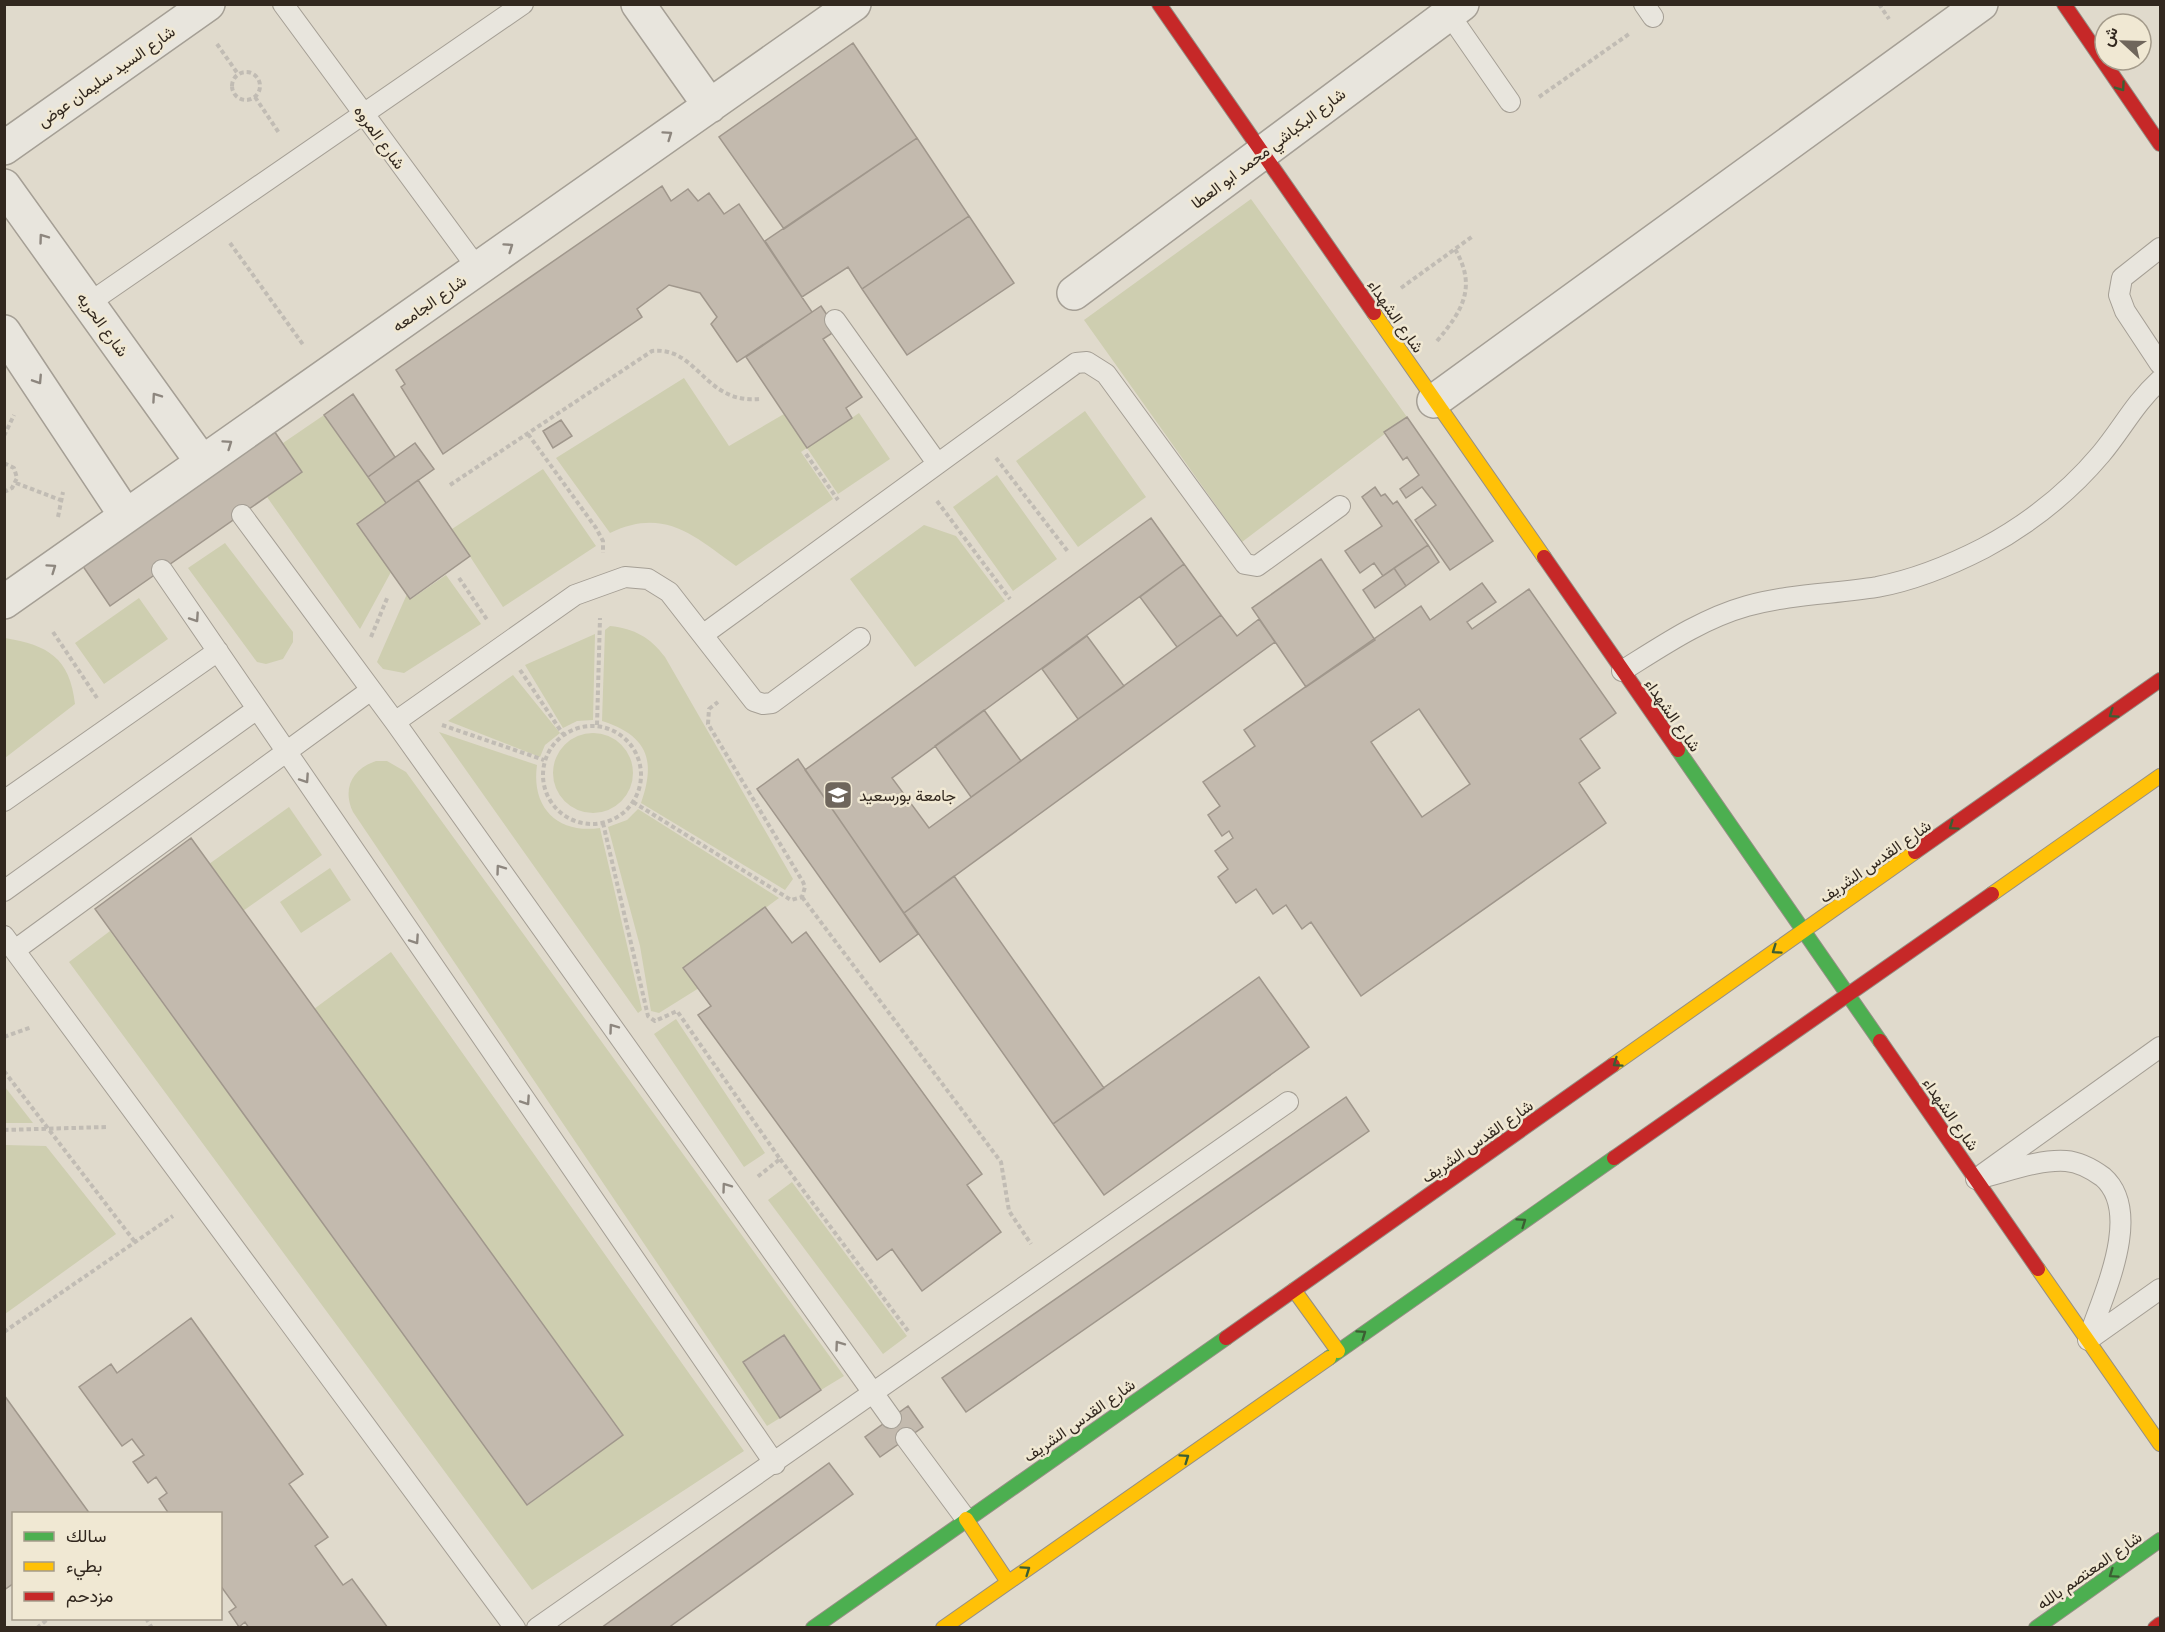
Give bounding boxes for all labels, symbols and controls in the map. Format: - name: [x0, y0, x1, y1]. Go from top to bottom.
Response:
- north arrow: [2093, 12, 2153, 72]
- street label: شارع السيد سليمان عوض: [34, 22, 180, 133]
- text: ش: [2097, 24, 2122, 49]
- one-way arrow: [2114, 81, 2125, 92]
- street label: شارع البكباشي محمد ابو العطا: [1187, 84, 1352, 216]
- street label: شارع المروه: [348, 102, 409, 174]
- one-way arrow: [662, 131, 673, 142]
- one-way arrow: [39, 234, 50, 245]
- one-way arrow: [502, 243, 513, 254]
- street label: شارع الجامعه: [389, 271, 471, 337]
- street label: شارع الشهداء: [1362, 276, 1428, 358]
- street label: شارع الحريه: [71, 288, 132, 361]
- one-way arrow: [30, 373, 41, 384]
- one-way arrow: [152, 393, 163, 404]
- one-way arrow: [222, 440, 233, 451]
- one-way arrow: [46, 565, 57, 576]
- one-way arrow: [188, 611, 199, 622]
- street label: شارع الشهداء: [1639, 675, 1705, 757]
- one-way arrow: [2108, 707, 2119, 718]
- one-way arrow: [298, 772, 309, 783]
- school or university icon: جامعة بورسعيد: [822, 779, 854, 811]
- place label: جامعة بورسعيد: [859, 786, 956, 806]
- street label: شارع القدس الشريف: [1816, 816, 1936, 909]
- one-way arrow: [1949, 819, 1960, 830]
- one-way arrow: [496, 865, 507, 876]
- one-way arrow: [408, 933, 419, 944]
- one-way arrow: [1772, 943, 1783, 954]
- one-way arrow: [609, 1023, 620, 1034]
- one-way arrow: [1613, 1055, 1624, 1066]
- street label: شارع الشهداء: [1917, 1074, 1983, 1156]
- one-way arrow: [519, 1094, 530, 1105]
- street label: شارع القدس الشريف: [1418, 1096, 1538, 1189]
- one-way arrow: [722, 1182, 733, 1193]
- one-way arrow: [1515, 1218, 1526, 1229]
- one-way arrow: [1356, 1330, 1367, 1341]
- one-way arrow: [836, 1341, 847, 1352]
- street label: شارع القدس الشريف: [1020, 1375, 1140, 1468]
- one-way arrow: [1179, 1454, 1190, 1465]
- legend: [12, 1512, 222, 1620]
- text: سالك: [66, 1525, 106, 1546]
- street label: شارع المعتصم بالله: [2033, 1527, 2146, 1615]
- text: بطيء: [66, 1555, 102, 1581]
- one-way arrow: [1019, 1566, 1030, 1577]
- one-way arrow: [2108, 1567, 2119, 1578]
- text: مزدحم: [66, 1585, 113, 1608]

